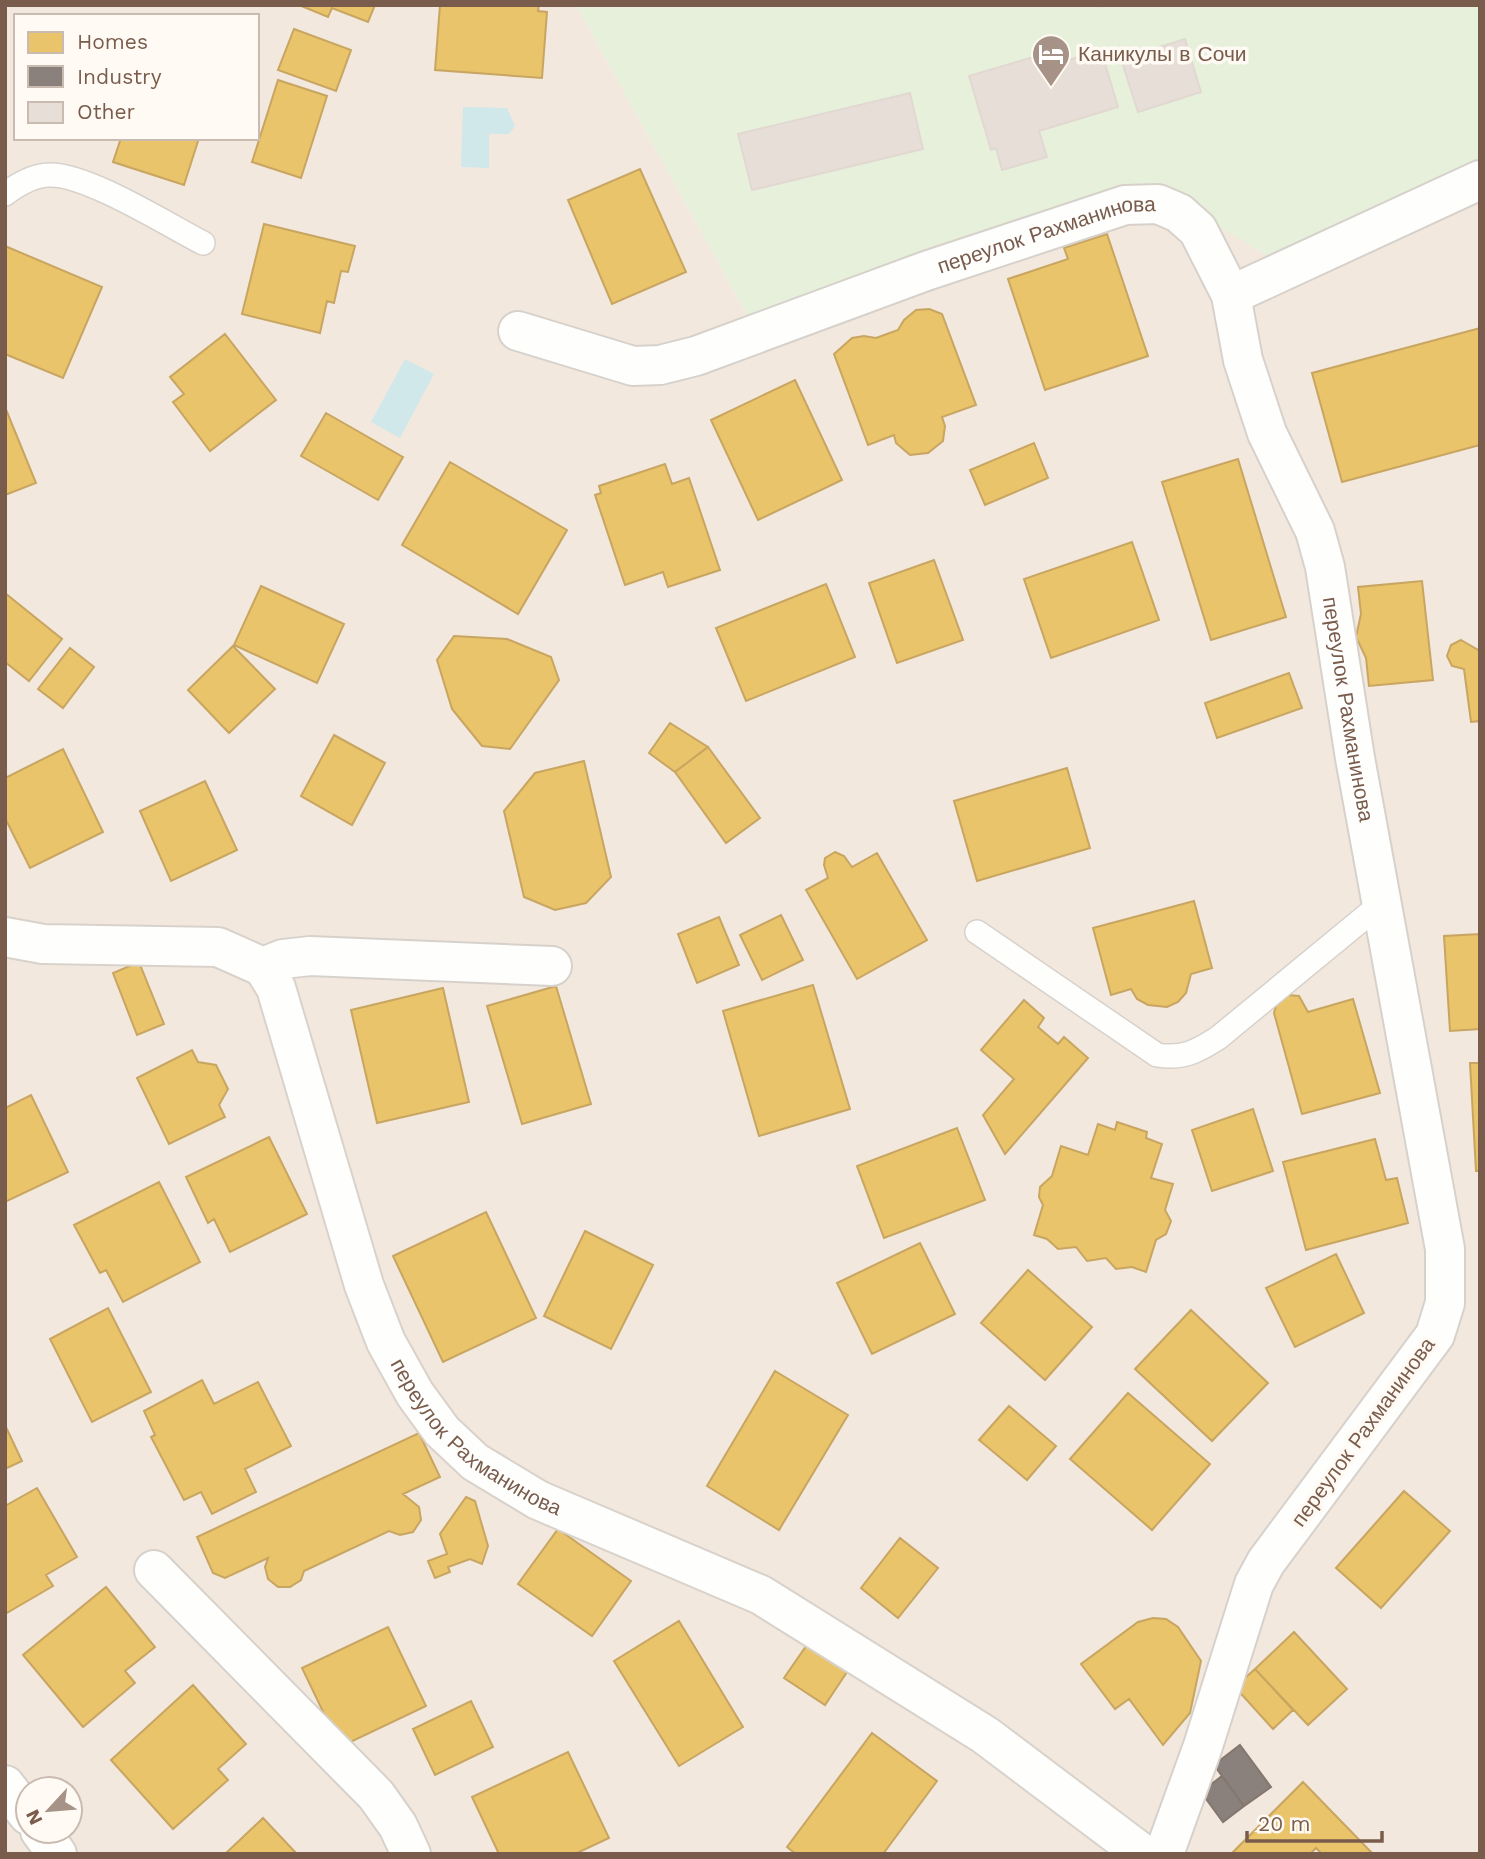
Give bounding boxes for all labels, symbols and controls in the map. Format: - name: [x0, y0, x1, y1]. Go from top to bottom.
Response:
- legend: [14, 14, 259, 140]
- text: Homes: [77, 29, 148, 54]
- hotel icon: Каникулы в Сочи: [1030, 33, 1072, 88]
- place label: Каникулы в Сочи: [1078, 41, 1247, 66]
- text: Industry: [77, 64, 162, 89]
- text: Other: [77, 99, 136, 124]
- street label: переулок Рахманинова: [934, 191, 1156, 278]
- street label: переулок Рахманинова: [1318, 595, 1379, 824]
- street label: переулок Рахманинова: [1286, 1332, 1440, 1531]
- street label: переулок Рахманинова: [386, 1354, 566, 1521]
- north arrow: [14, 1775, 84, 1845]
- scale bar: [1247, 1800, 1382, 1844]
- text: N: [21, 1806, 48, 1829]
- text: 20 m: [1258, 1811, 1310, 1836]

